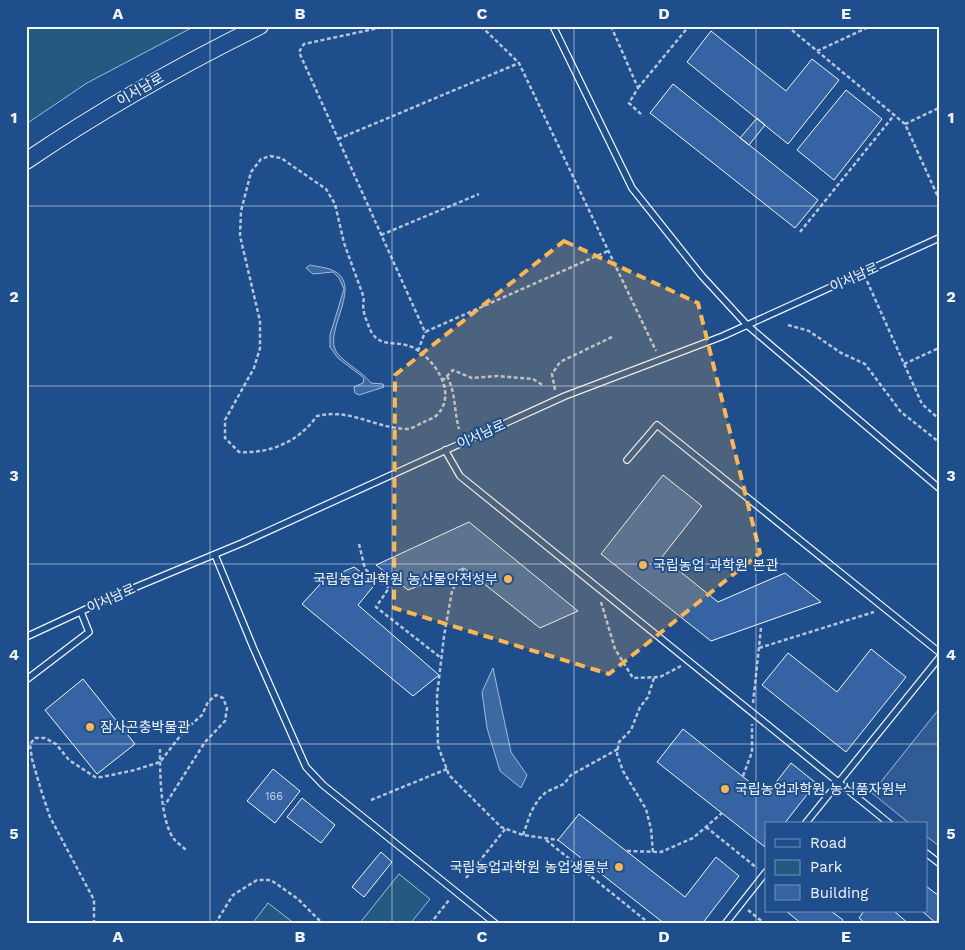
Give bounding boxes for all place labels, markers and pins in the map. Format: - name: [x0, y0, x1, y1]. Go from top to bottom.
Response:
- place label: 국립농업 과학원 본관: [653, 557, 779, 573]
- marker: 국립농업 과학원 본관: [637, 559, 649, 571]
- place label: 국립농업과학원 농산물안전성부: [313, 571, 498, 587]
- marker: 국립농업과학원 농산물안전성부: [502, 573, 514, 585]
- place label: 잠사곤충박물관: [100, 719, 190, 735]
- marker: 잠사곤충박물관: [84, 721, 96, 733]
- place label: 국립농업과학원 농식품자원부: [735, 781, 907, 797]
- marker: 국립농업과학원 농식품자원부: [719, 783, 731, 795]
- place label: 국립농업과학원 농업생물부: [450, 859, 609, 875]
- marker: 국립농업과학원 농업생물부: [613, 861, 625, 873]

